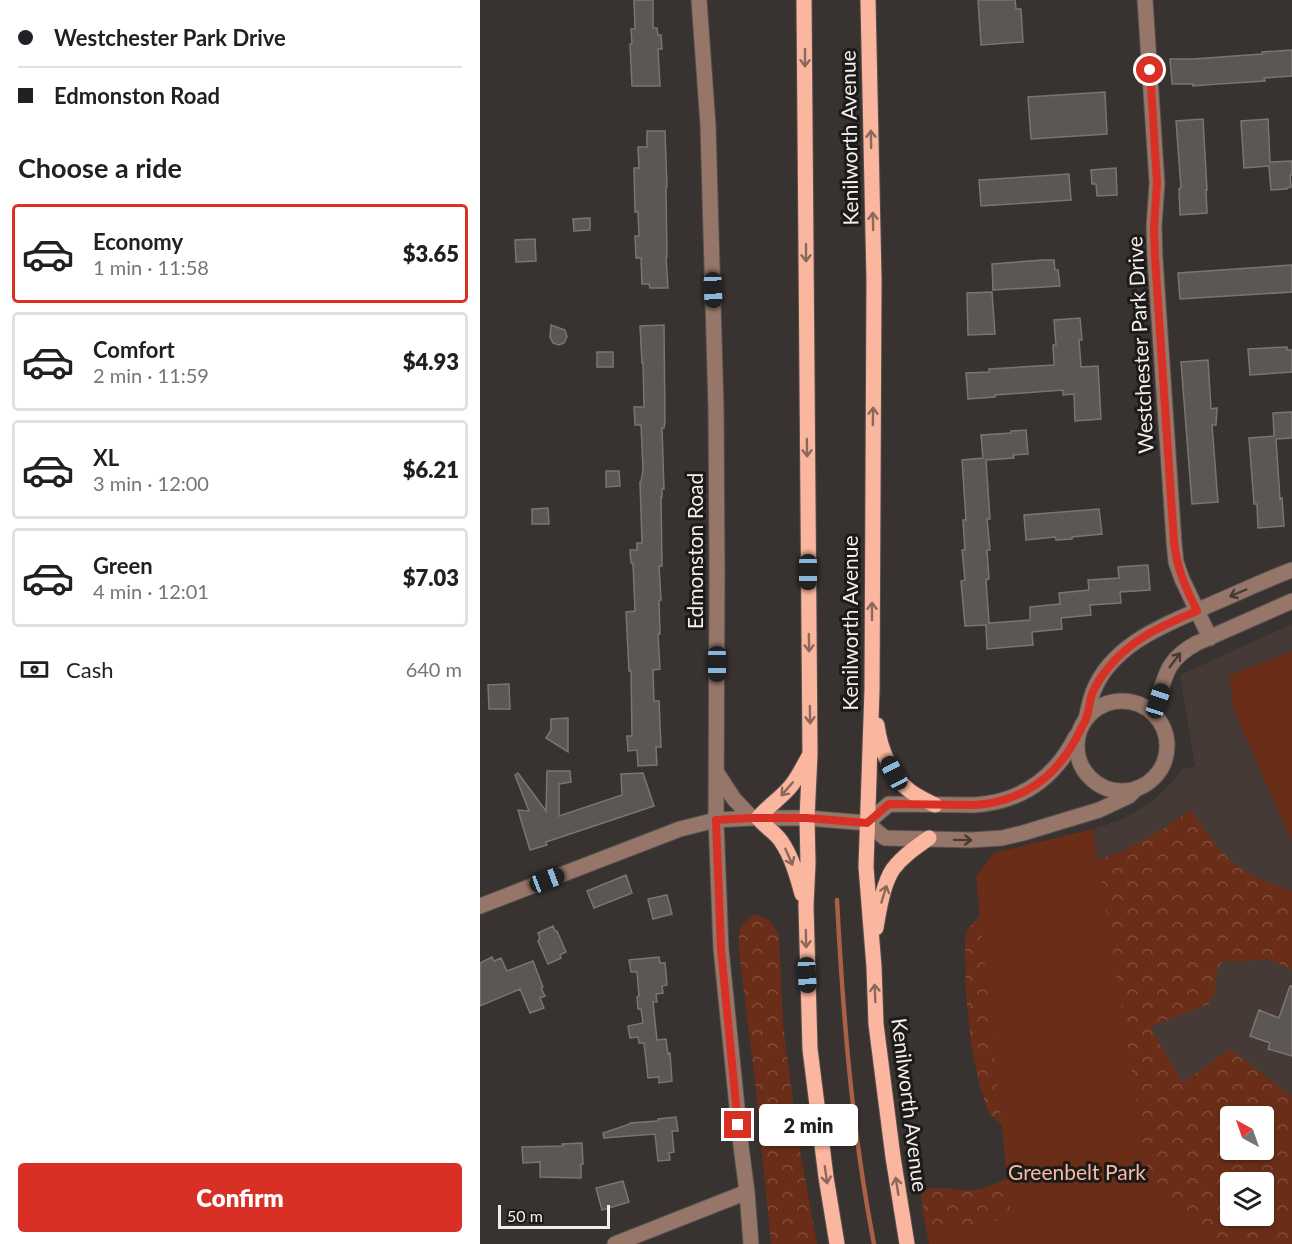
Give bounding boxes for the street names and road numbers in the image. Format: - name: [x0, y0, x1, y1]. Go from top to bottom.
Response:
- street label: Kenilworth Avenue: [834, 50, 863, 226]
- street label: Westchester Park Drive: [1121, 236, 1158, 454]
- street label: Edmonston Road: [682, 473, 707, 629]
- street label: Kenilworth Avenue: [837, 535, 862, 711]
- street label: Kenilworth Avenue: [887, 1016, 934, 1193]

